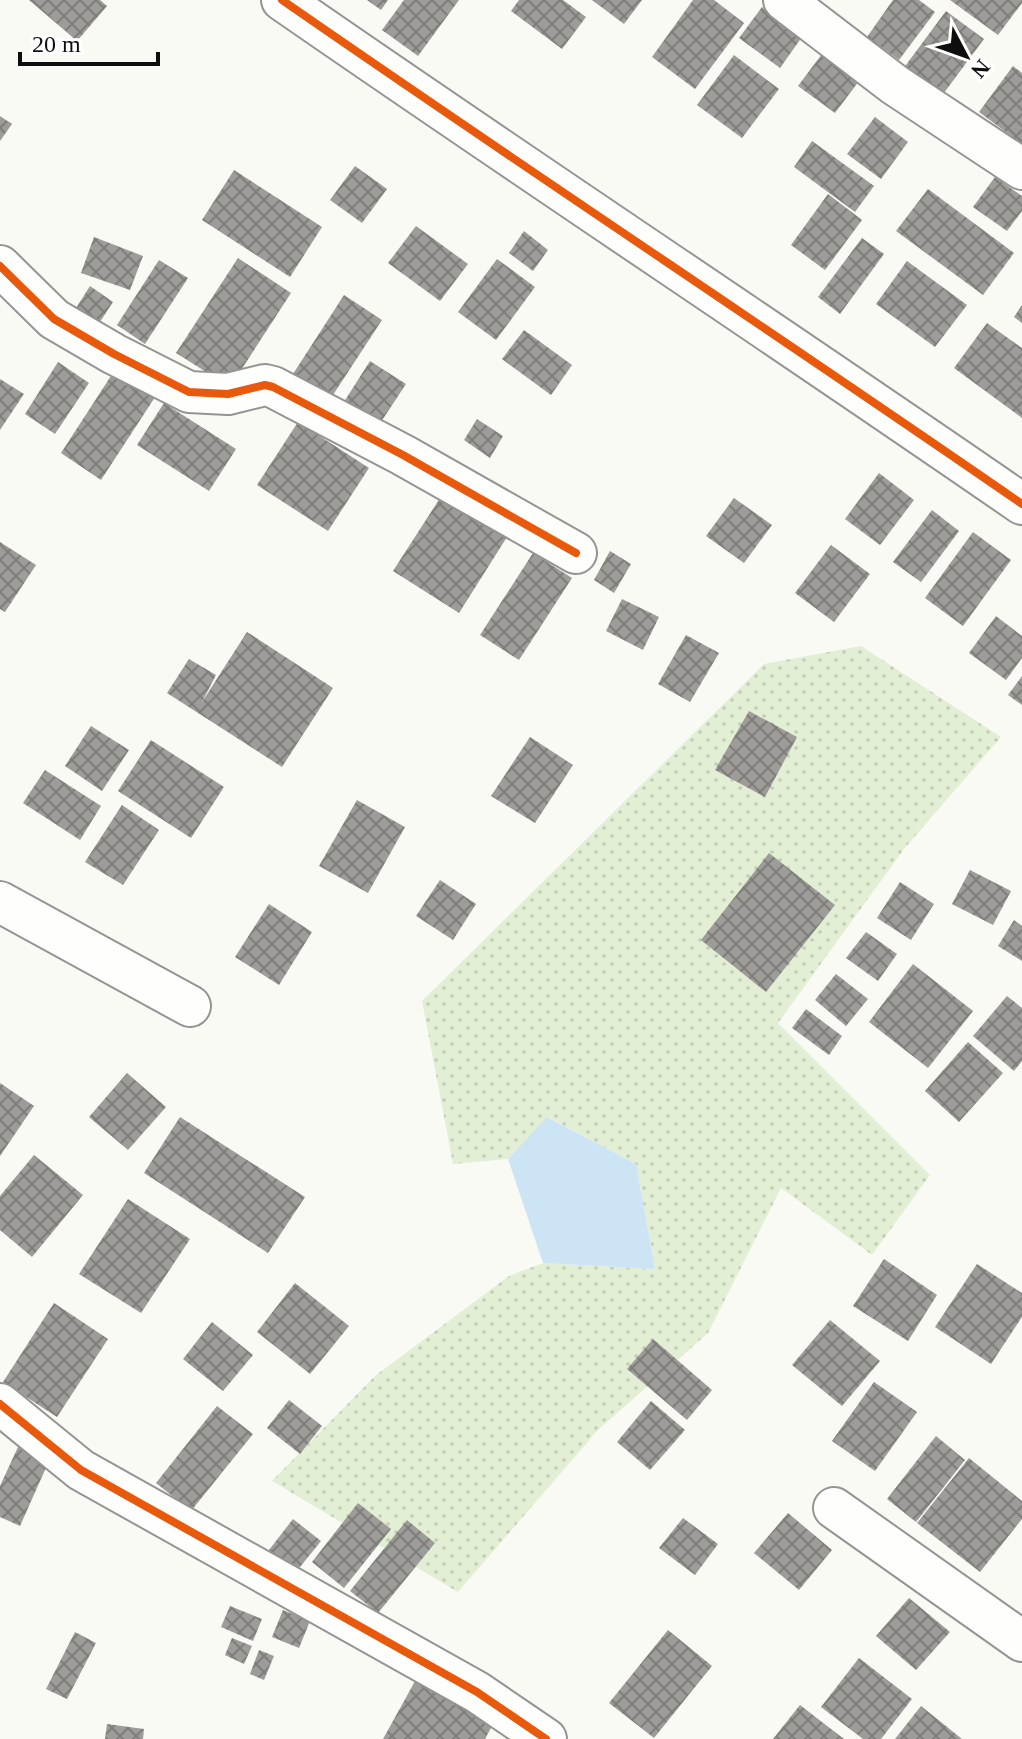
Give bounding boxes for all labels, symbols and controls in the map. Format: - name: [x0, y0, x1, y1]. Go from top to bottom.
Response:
- scale bar: [20, 16, 158, 66]
- north arrow: [926, 16, 1006, 96]
- text: 20 m: [32, 31, 81, 57]
- text: N: [966, 55, 995, 83]

